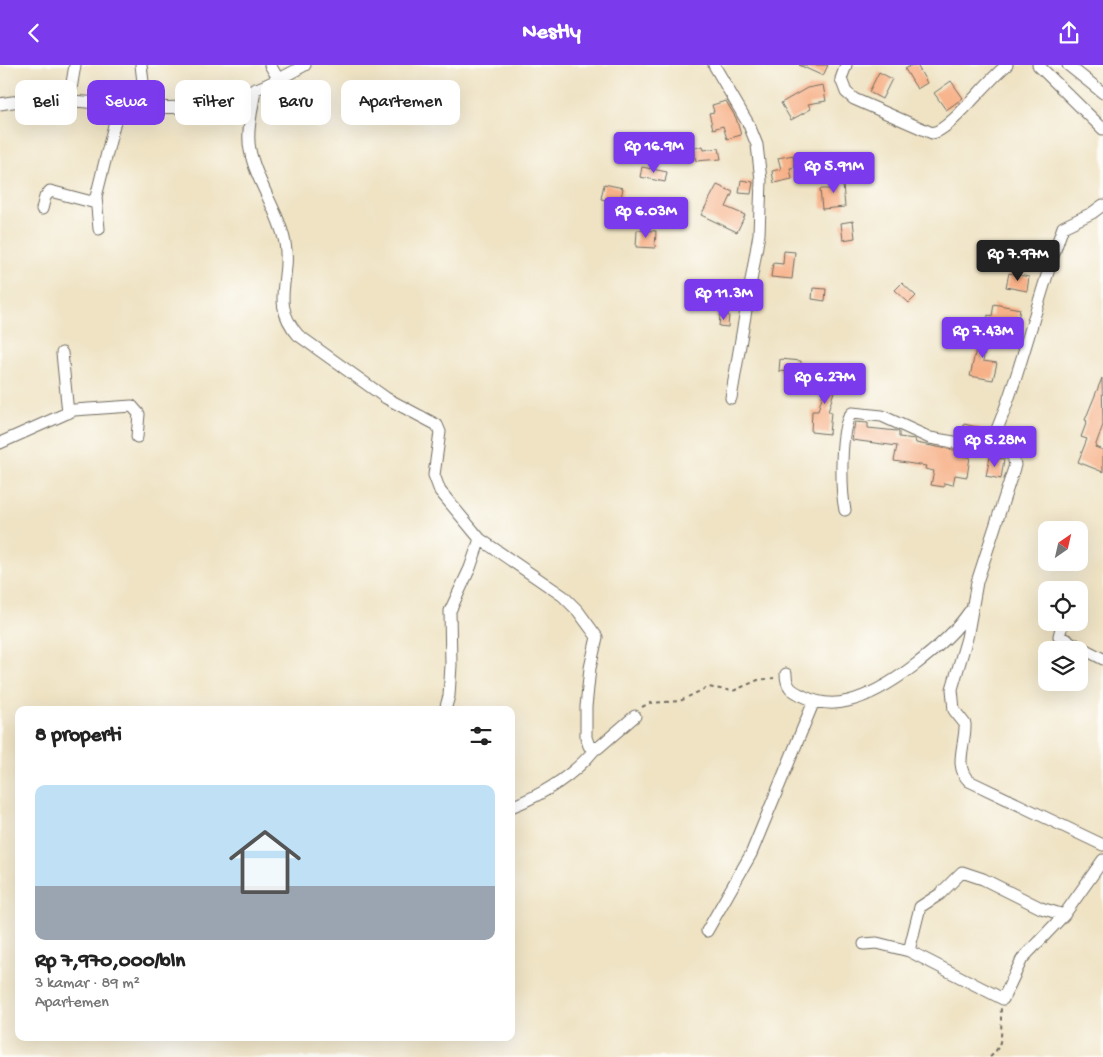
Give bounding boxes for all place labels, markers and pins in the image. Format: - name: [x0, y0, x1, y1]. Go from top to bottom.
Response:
- pin: Rp 16.9M: [602, 131, 706, 174]
- pin: Rp 5.91M: [782, 151, 886, 194]
- pin: Rp 6.03M: [594, 197, 698, 239]
- pin: Rp 7.97M: [966, 239, 1070, 282]
- pin: Rp 11.3M: [672, 279, 776, 321]
- pin: Rp 7.43M: [931, 317, 1035, 359]
- pin: Rp 6.27M: [773, 363, 877, 405]
- pin: Rp 5.28M: [943, 425, 1047, 468]

